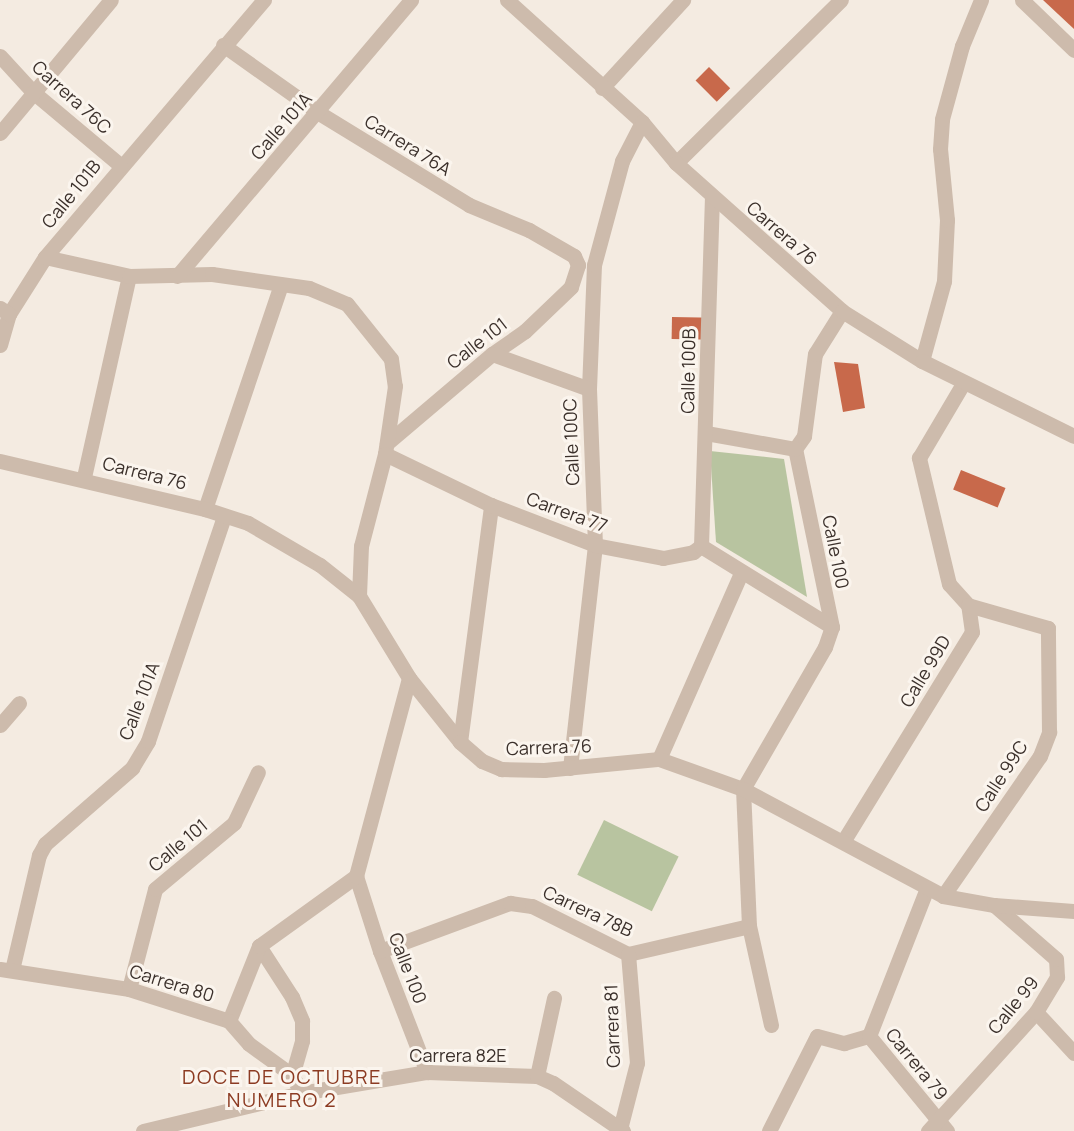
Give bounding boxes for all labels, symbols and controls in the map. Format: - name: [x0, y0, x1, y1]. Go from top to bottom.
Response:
- street label: Carrera 76C: [28, 56, 116, 138]
- street label: Calle 101A: [246, 88, 316, 164]
- street label: Carrera 76A: [361, 110, 455, 180]
- street label: Calle 101B: [37, 156, 105, 232]
- street label: Carrera 76: [742, 197, 822, 269]
- street label: Calle 101: [443, 313, 511, 373]
- street label: Calle 100B: [676, 328, 700, 414]
- street label: Calle 100C: [559, 398, 583, 486]
- street label: Carrera 76: [101, 452, 189, 494]
- street label: Carrera 77: [524, 487, 610, 537]
- street label: Calle 100: [818, 513, 854, 591]
- street label: Calle 99D: [895, 631, 955, 711]
- street label: Calle 101A: [114, 659, 164, 743]
- street label: Carrera 76: [506, 735, 592, 759]
- street label: Calle 99C: [970, 736, 1032, 816]
- street label: Calle 101: [144, 814, 212, 876]
- street label: Carrera 78B: [540, 881, 636, 941]
- street label: Calle 100: [385, 929, 431, 1007]
- street label: Carrera 80: [127, 960, 217, 1006]
- street label: Calle 99: [983, 972, 1043, 1038]
- street label: Carrera 81: [600, 984, 624, 1068]
- street label: Carrera 79: [882, 1024, 952, 1104]
- street label: Carrera 82E: [410, 1044, 506, 1066]
- district label: DOCE DE OCTUBRE NUMERO 2: [182, 1065, 382, 1112]

